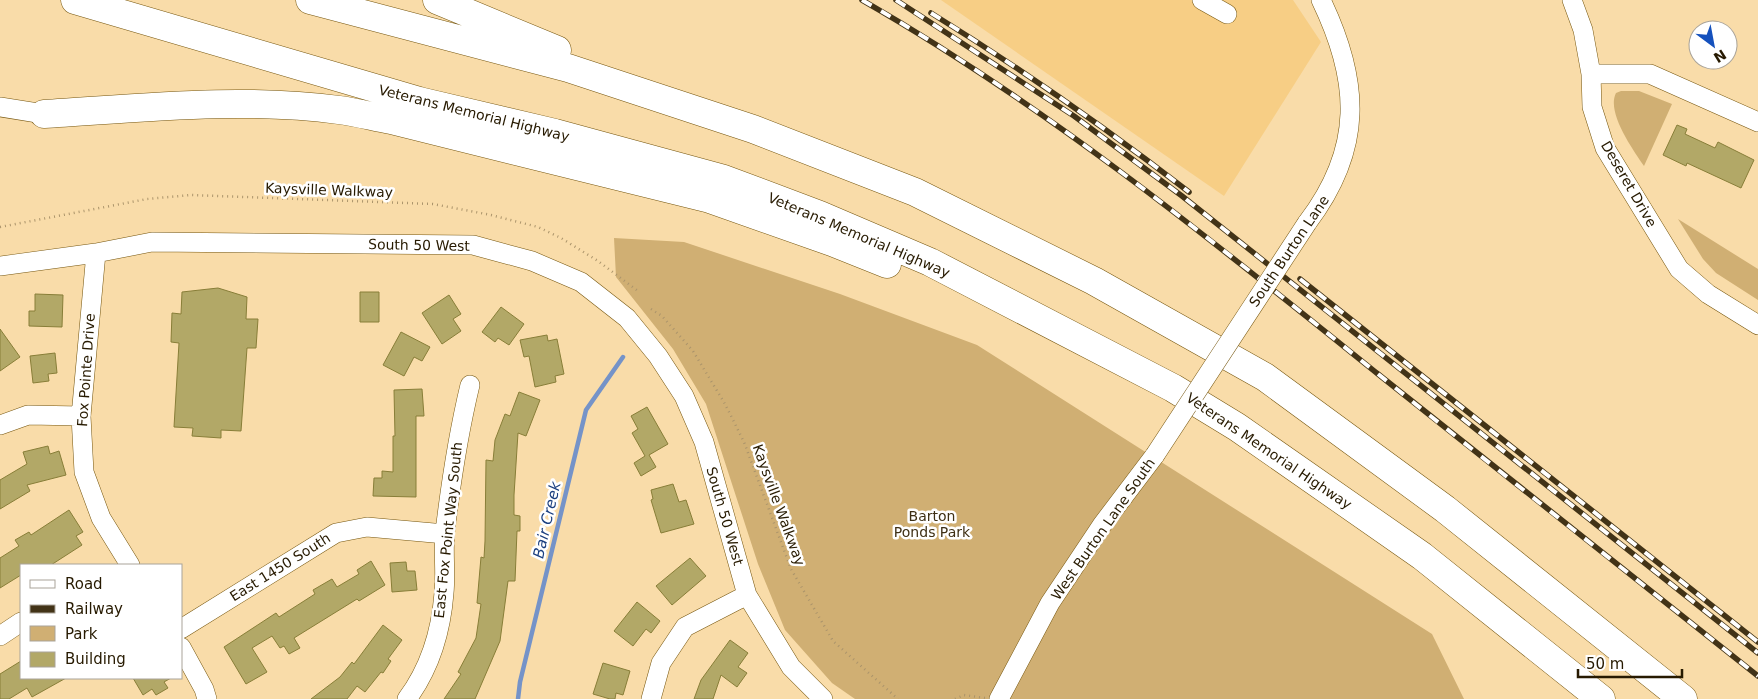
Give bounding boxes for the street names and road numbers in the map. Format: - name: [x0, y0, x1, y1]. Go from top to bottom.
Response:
- street label: Veterans Memorial Highway: [377, 82, 571, 144]
- street label: Deseret Drive: [1598, 138, 1660, 230]
- street label: Kaysville Walkway: [265, 180, 393, 200]
- street label: Veterans Memorial Highway: [766, 189, 952, 281]
- street label: South Burton Lane: [1246, 192, 1332, 310]
- street label: South 50 West: [368, 236, 471, 254]
- street label: Fox Pointe Drive: [74, 313, 98, 427]
- street label: Veterans Memorial Highway: [1183, 390, 1355, 512]
- street label: East Fox Point Way South: [431, 441, 465, 619]
- street label: Kaysville Walkway: [750, 442, 808, 568]
- street label: West Burton Lane South: [1048, 455, 1158, 603]
- street label: South 50 West: [703, 465, 747, 568]
- street label: East 1450 South: [227, 530, 333, 604]

